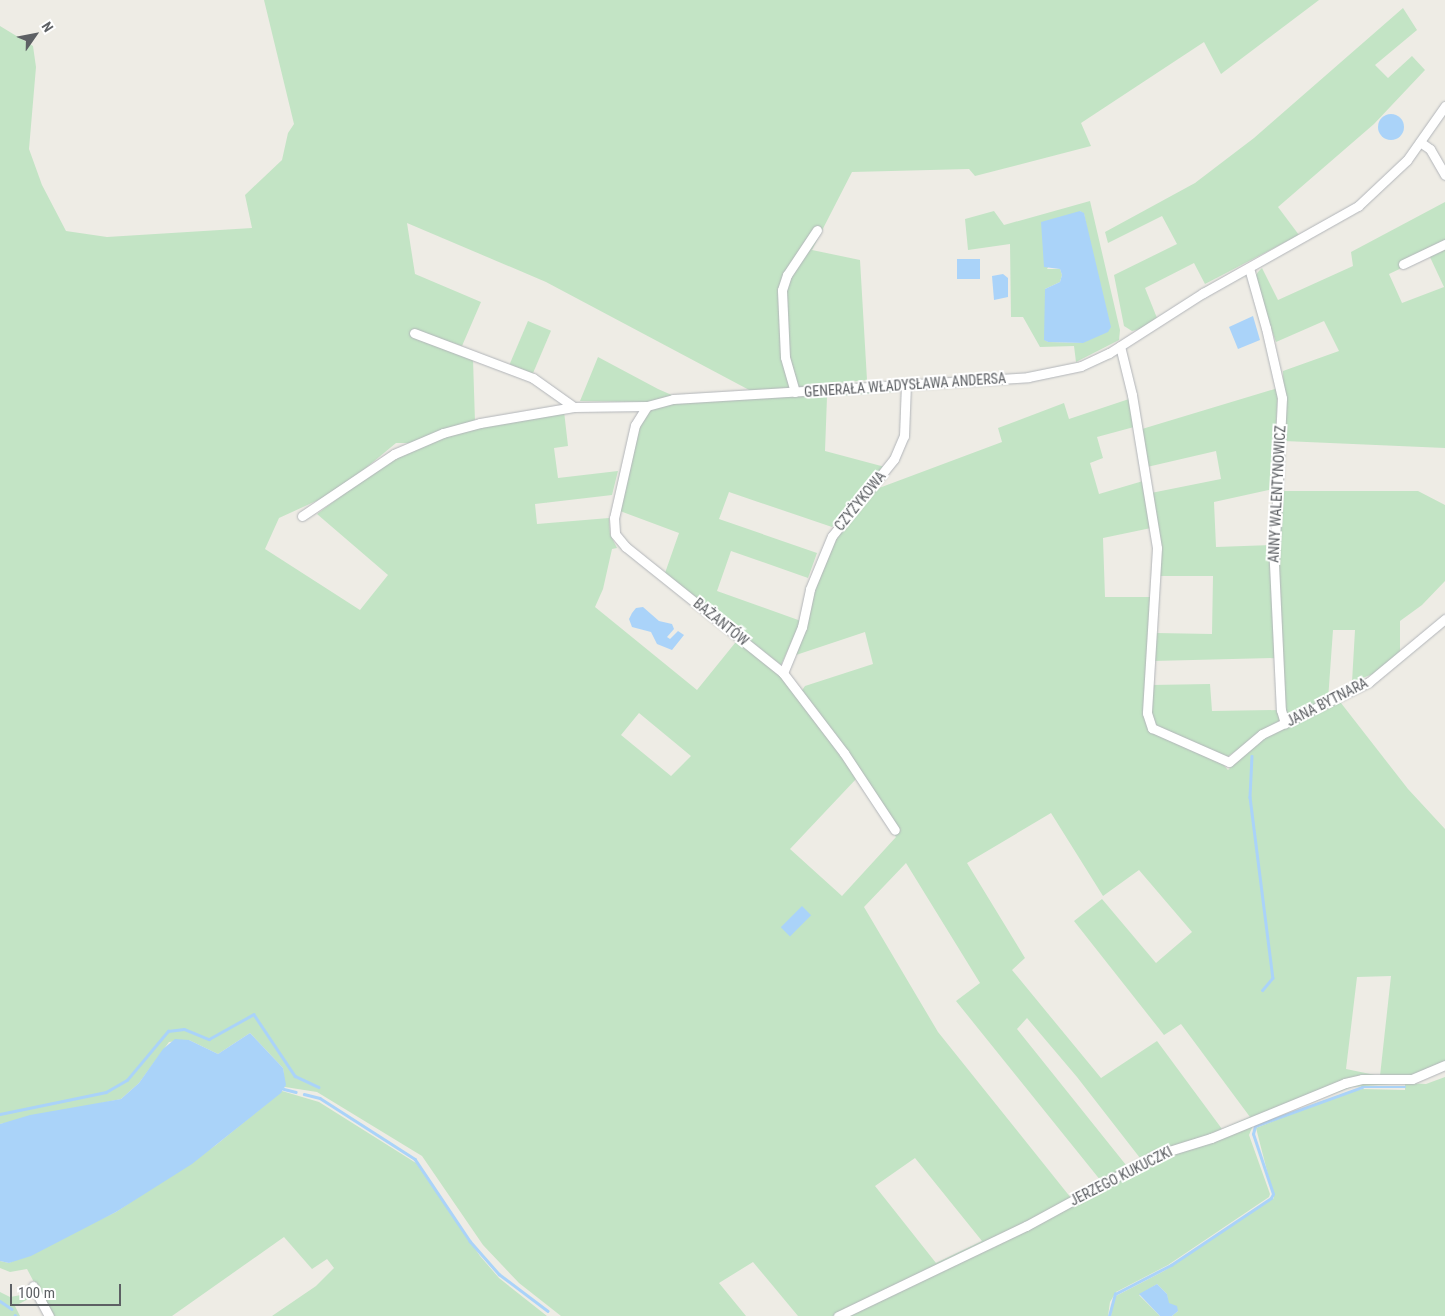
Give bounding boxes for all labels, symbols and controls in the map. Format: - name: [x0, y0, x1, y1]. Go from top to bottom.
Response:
- north arrow: [10, 10, 60, 60]
- text: N: [39, 19, 57, 35]
- street label: GENERAŁA WŁADYSŁAWA ANDERSA: [804, 370, 1006, 400]
- street label: ANNY WALENTYNOWICZ: [1265, 425, 1289, 563]
- street label: CZYŻYKOWA: [831, 468, 889, 534]
- street label: BAŻANTÓW: [690, 595, 752, 649]
- street label: JANA BYTNARA: [1283, 674, 1371, 730]
- street label: JERZEGO KUKUCZKI: [1067, 1143, 1175, 1209]
- scale bar: [12, 1274, 124, 1306]
- text: 100 m: [18, 1284, 55, 1302]

